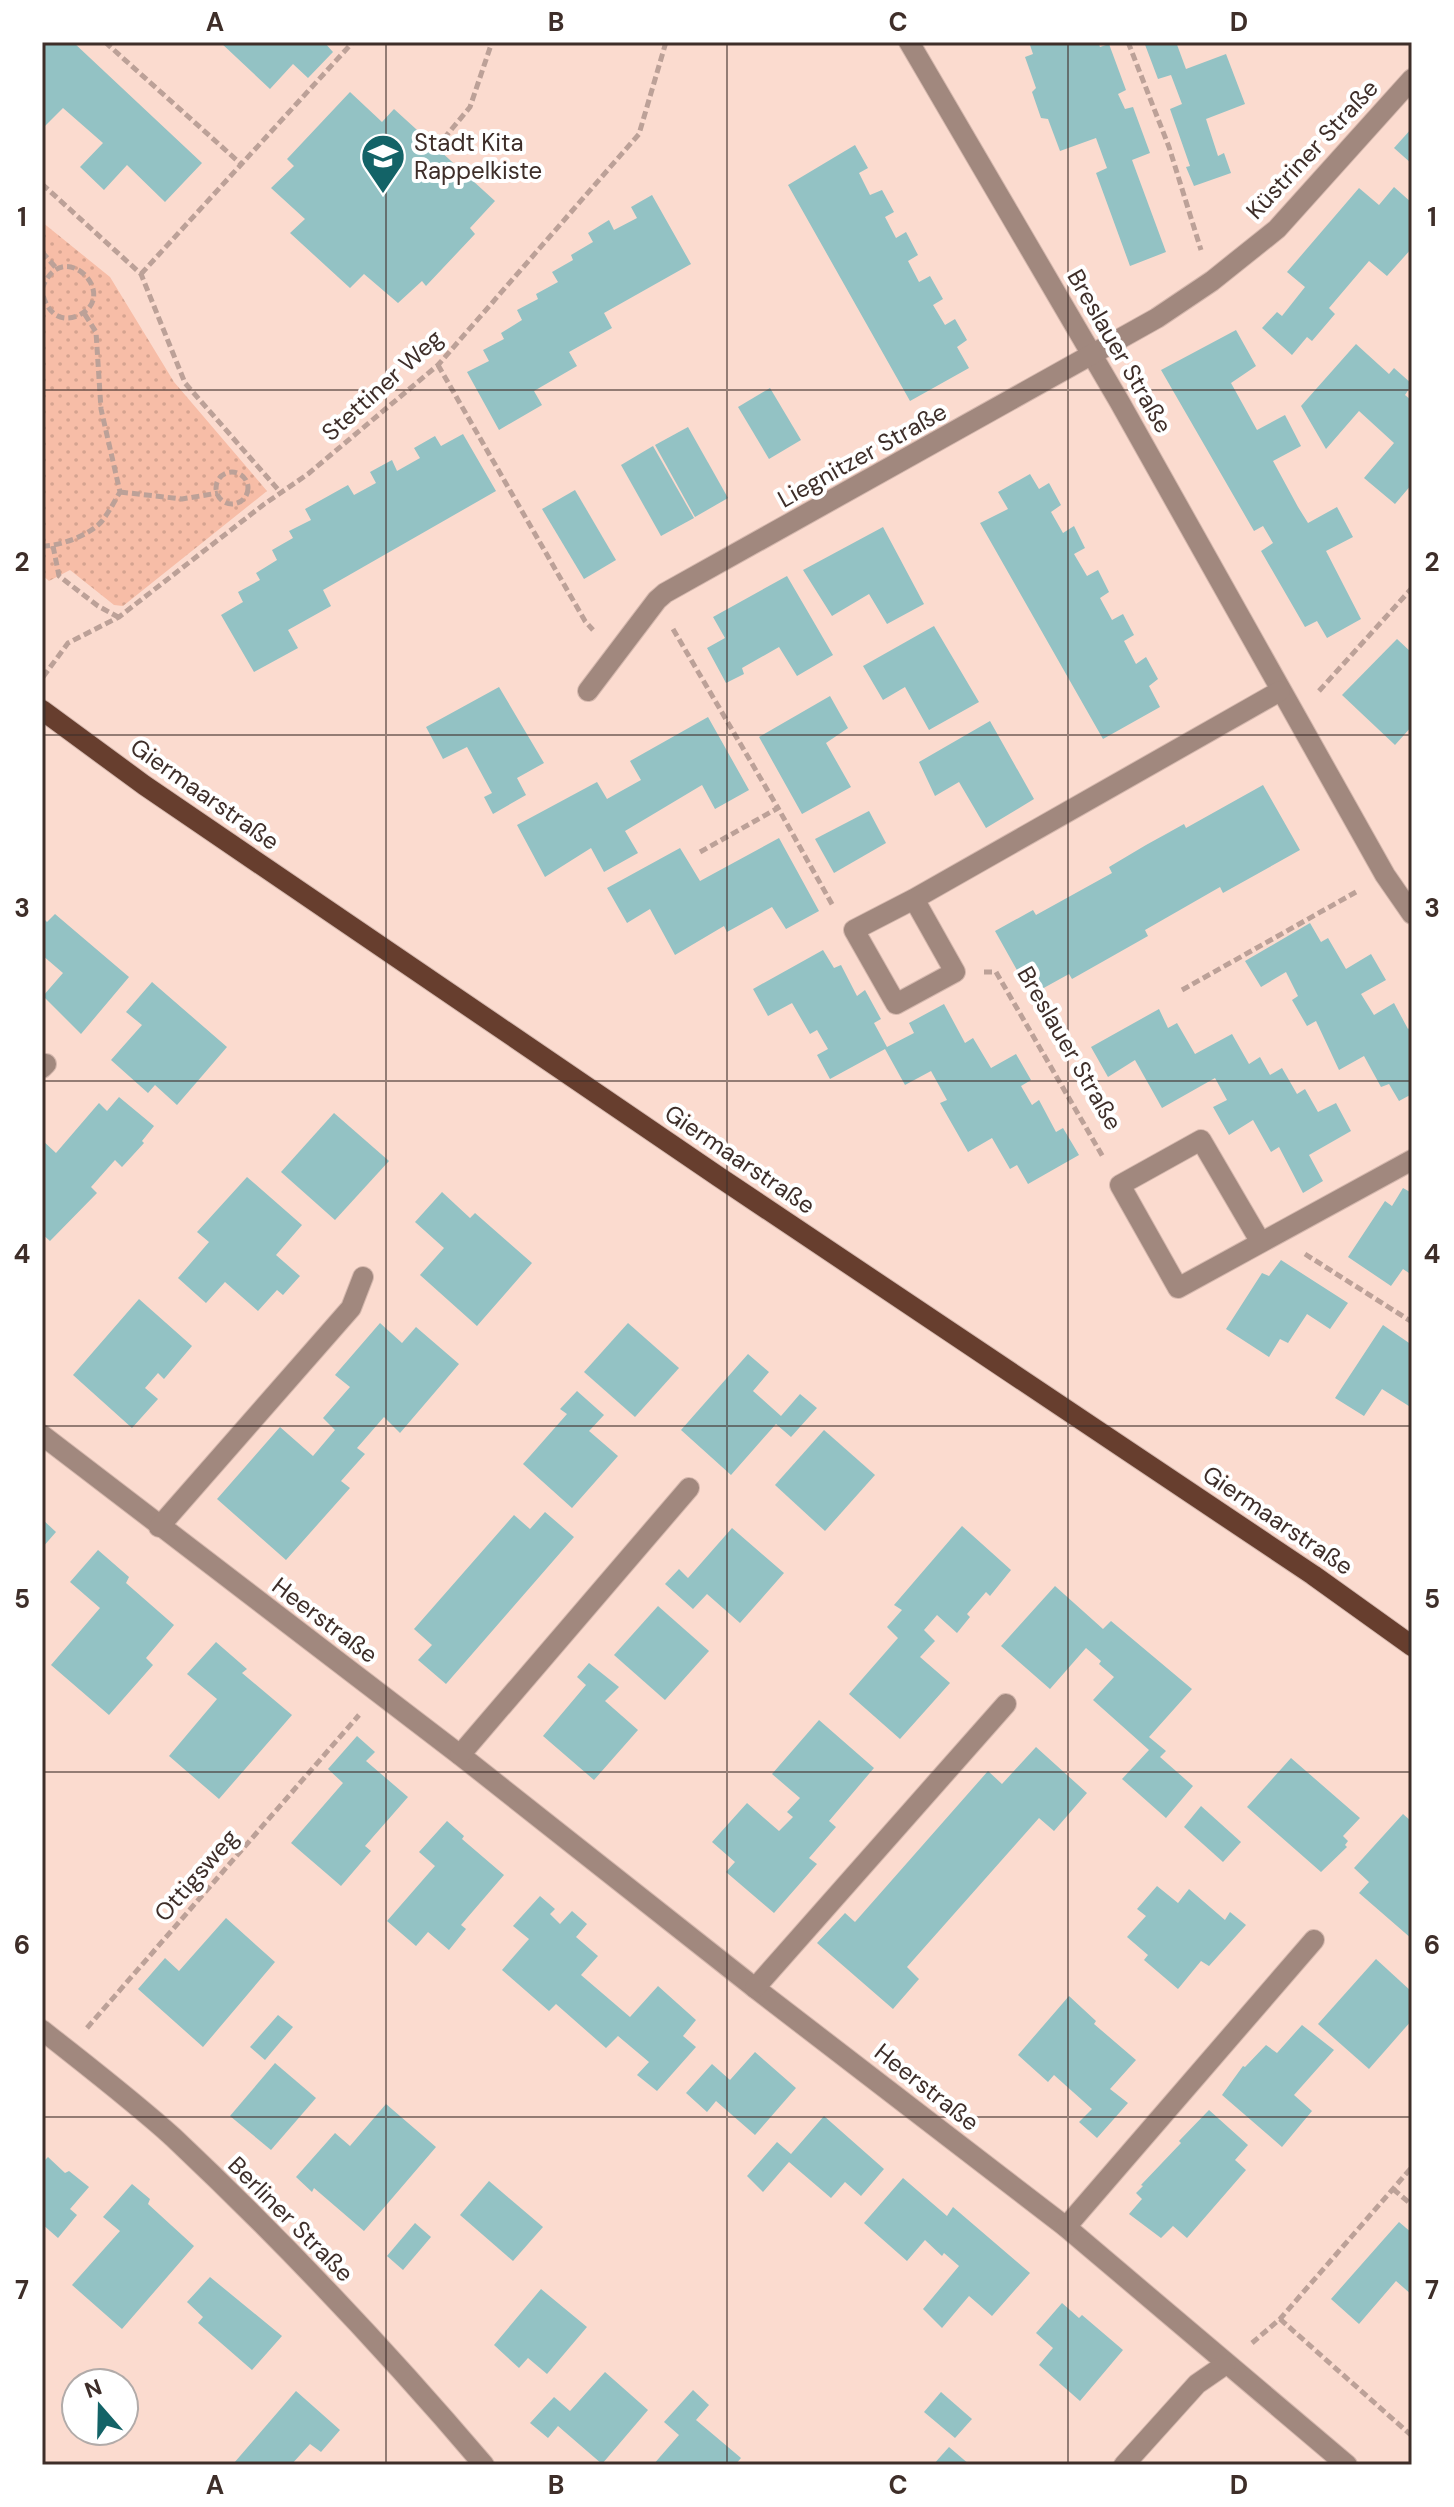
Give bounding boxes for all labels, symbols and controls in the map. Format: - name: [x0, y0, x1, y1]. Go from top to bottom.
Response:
- text: A: [206, 5, 224, 39]
- text: B: [548, 5, 564, 39]
- text: C: [888, 5, 908, 39]
- text: D: [1230, 5, 1248, 39]
- street label: Küstriner Straße: [1239, 73, 1385, 225]
- place label: Stadt Kita Rappelkiste: [414, 127, 542, 186]
- school or university icon: Stadt Kita Rappelkiste: [359, 132, 407, 195]
- text: 1: [17, 200, 27, 234]
- text: 1: [1427, 200, 1437, 234]
- street label: Breslauer Straße: [1061, 264, 1179, 438]
- street label: Stettiner Weg: [315, 322, 449, 448]
- street label: Liegnitzer Straße: [772, 396, 952, 514]
- text: 2: [14, 545, 30, 579]
- text: 2: [1424, 545, 1440, 579]
- street label: Giermaarstraße: [124, 731, 286, 857]
- text: 3: [14, 891, 30, 925]
- text: 3: [1424, 891, 1440, 925]
- street label: Breslauer Straße: [1011, 961, 1129, 1135]
- street label: Giermaarstraße: [659, 1097, 821, 1221]
- text: 4: [14, 1237, 30, 1271]
- text: 4: [1424, 1237, 1440, 1271]
- street label: Giermaarstraße: [1197, 1458, 1359, 1582]
- street label: Heerstraße: [266, 1570, 384, 1670]
- text: 5: [14, 1582, 30, 1616]
- text: 5: [1424, 1582, 1440, 1616]
- street label: Ottigsweg: [147, 1822, 245, 1928]
- text: 6: [14, 1928, 30, 1962]
- text: 6: [1424, 1928, 1440, 1962]
- street label: Heerstraße: [868, 2036, 986, 2138]
- street label: Berliner Straße: [222, 2150, 360, 2288]
- text: 7: [15, 2273, 29, 2307]
- text: 7: [1425, 2273, 1439, 2307]
- north arrow: [60, 2367, 140, 2447]
- text: N: [81, 2372, 106, 2405]
- text: A: [206, 2468, 224, 2502]
- text: B: [548, 2468, 564, 2502]
- text: C: [888, 2468, 908, 2502]
- text: D: [1230, 2468, 1248, 2502]

